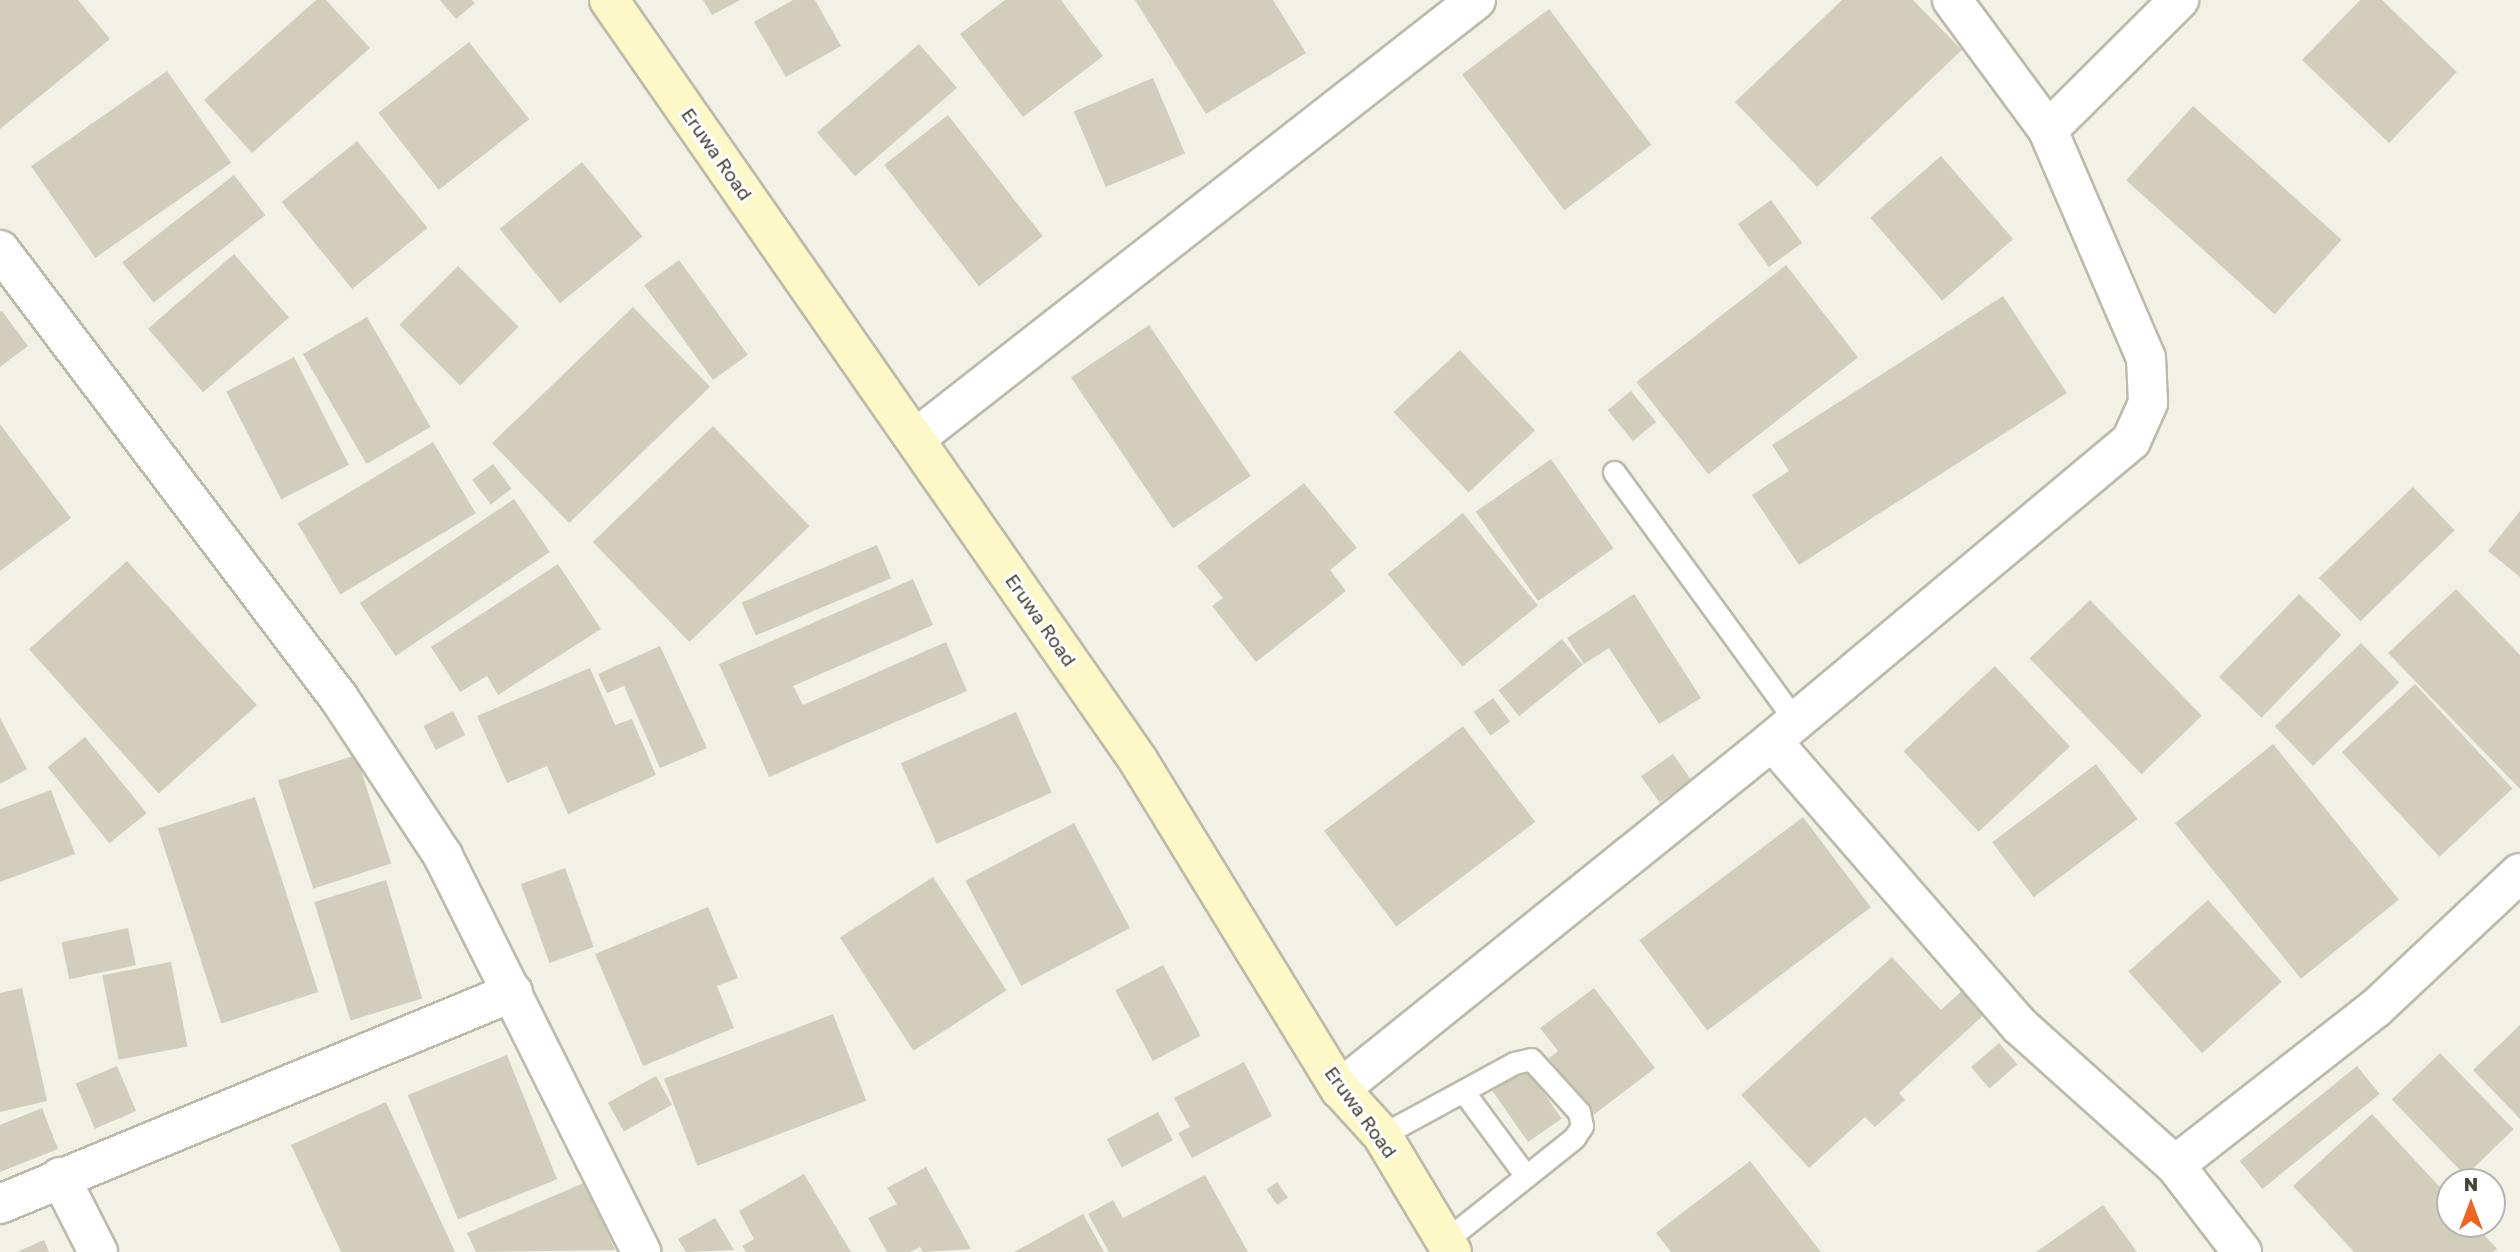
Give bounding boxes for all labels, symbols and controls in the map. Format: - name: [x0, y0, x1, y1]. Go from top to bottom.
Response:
- street label: Eruwa Road: [677, 103, 757, 205]
- street label: Eruwa Road: [1001, 569, 1081, 671]
- street label: Eruwa Road: [1320, 1062, 1402, 1162]
- north arrow: [2436, 1168, 2506, 1238]
- text: N: [2464, 1172, 2478, 1195]

